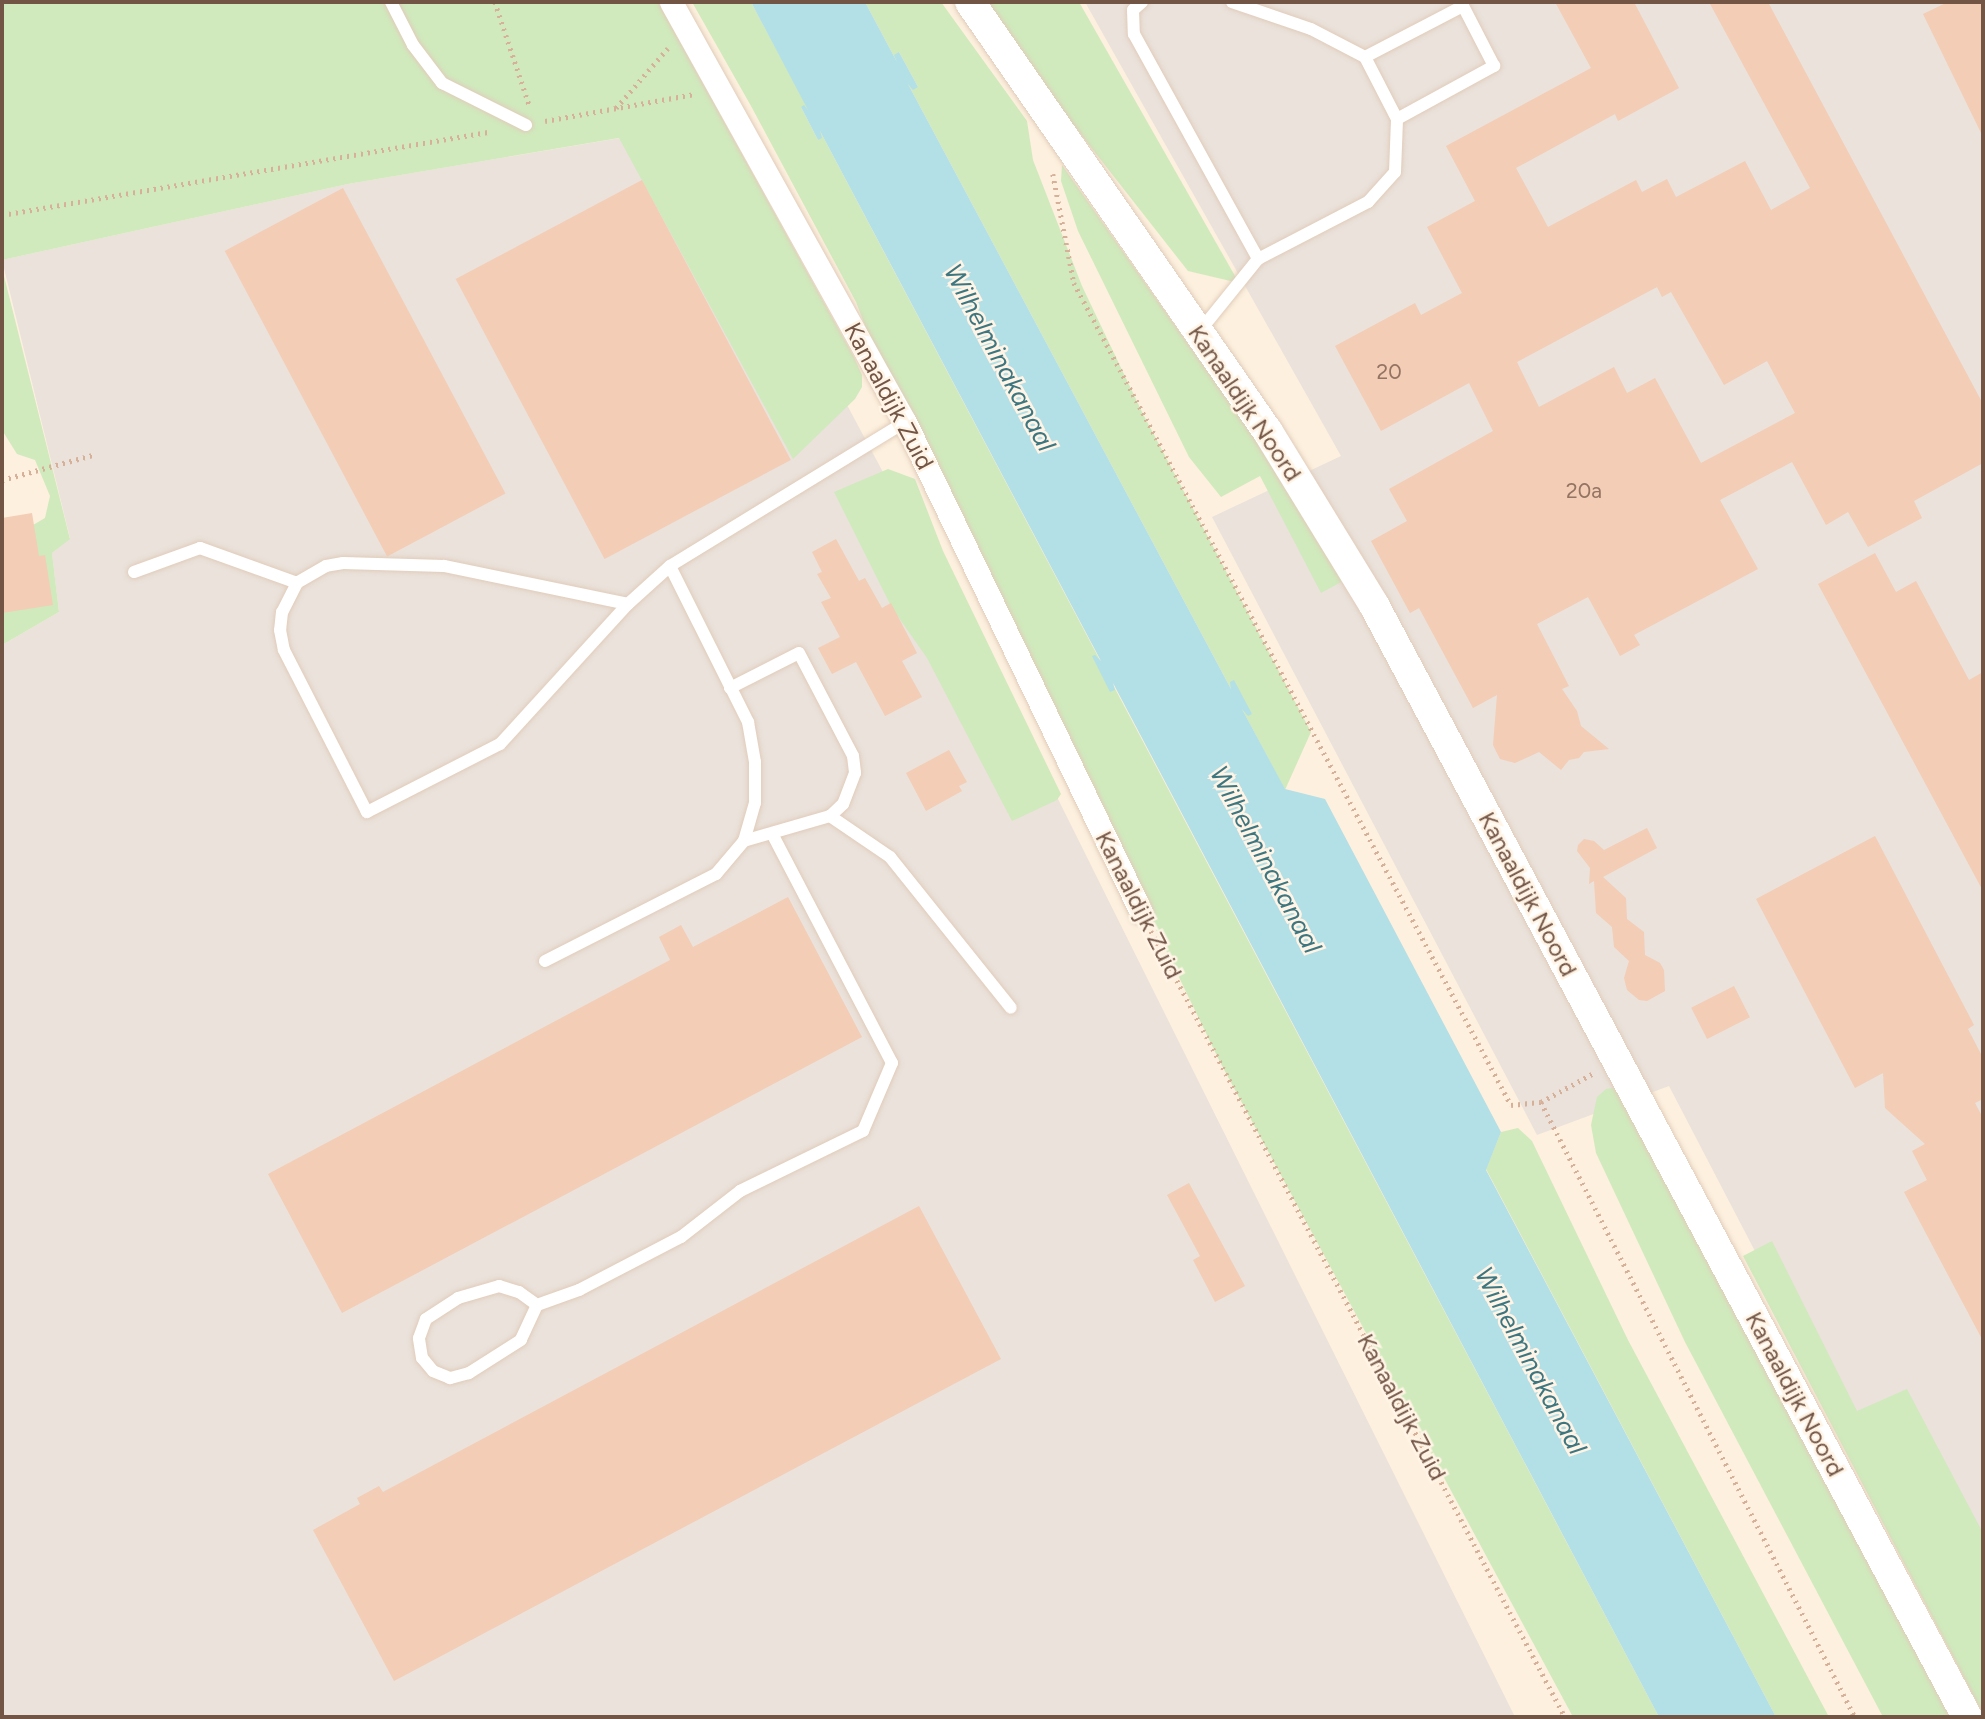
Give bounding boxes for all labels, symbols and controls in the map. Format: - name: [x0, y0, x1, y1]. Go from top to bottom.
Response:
- water label: Wilhelminakanaal: [936, 259, 1062, 457]
- street label: Kanaaldijk Zuid: [838, 318, 940, 474]
- street label: Kanaaldijk Noord: [1182, 319, 1308, 487]
- house number: 20: [1376, 359, 1402, 385]
- house number: 20a: [1566, 478, 1602, 504]
- water label: Wilhelminakanaal: [1202, 761, 1328, 959]
- street label: Kanaaldijk Noord: [1473, 807, 1583, 981]
- street label: Kanaaldijk Zuid: [1089, 826, 1189, 984]
- water label: Wilhelminakanaal: [1467, 1262, 1593, 1460]
- street label: Kanaaldijk Noord: [1740, 1307, 1850, 1481]
- street label: Kanaaldijk Zuid: [1351, 1329, 1453, 1485]

